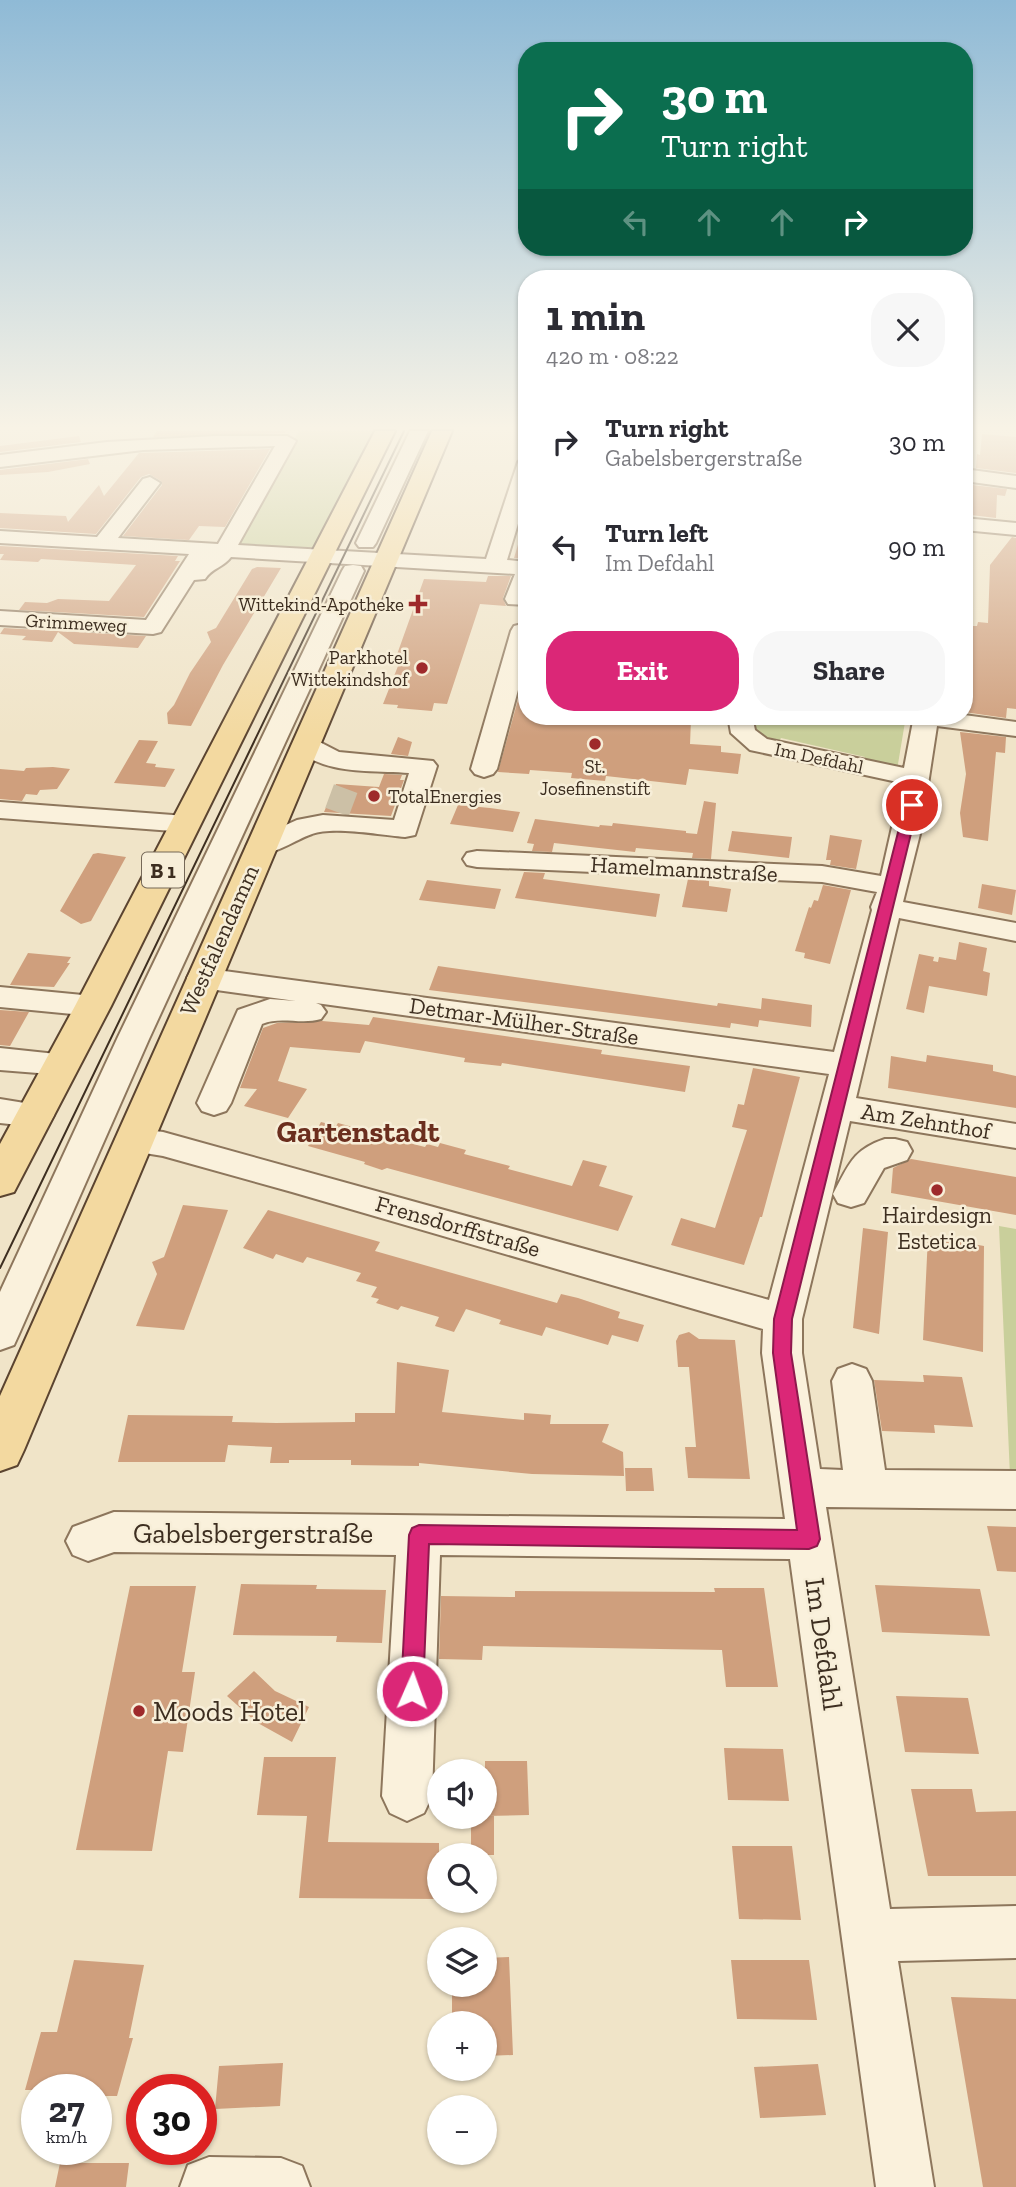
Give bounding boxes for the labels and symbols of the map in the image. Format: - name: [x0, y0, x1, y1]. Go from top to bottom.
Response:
- place label: Wittekind-Apotheke: [238, 593, 404, 616]
- marker: Wittekind-Apotheke: [410, 596, 426, 612]
- street label: Grimmeweg: [25, 609, 128, 637]
- place label: Parkhotel Wittekindshof: [291, 646, 410, 691]
- marker: Parkhotel Wittekindshof: [414, 660, 430, 676]
- marker: St. Josefinenstift: [587, 736, 603, 752]
- street label: Im Defdahl: [772, 737, 866, 779]
- place label: St. Josefinenstift: [540, 755, 650, 800]
- pin: [882, 775, 942, 835]
- place label: TotalEnergies: [388, 785, 502, 808]
- marker: TotalEnergies: [366, 788, 382, 804]
- street label: Hamelmannstraße: [590, 850, 778, 888]
- road number: B 1: [142, 852, 184, 888]
- street label: Westfalendamm: [173, 860, 265, 1020]
- street label: Detmar-Mülher-Straße: [408, 991, 640, 1051]
- street label: Am Zehnthof: [859, 1097, 994, 1145]
- district label: Gartenstadt: [276, 1114, 441, 1150]
- marker: Hairdesign Estetica: [929, 1182, 945, 1198]
- street label: Frensdorffstraße: [372, 1189, 544, 1263]
- place label: Hairdesign Estetica: [882, 1201, 992, 1255]
- street label: Gabelsbergerstraße: [133, 1517, 373, 1550]
- street label: Im Defdahl: [798, 1576, 850, 1712]
- position arrow: [375, 1654, 449, 1728]
- place label: Moods Hotel: [153, 1695, 306, 1728]
- marker: Moods Hotel: [131, 1703, 147, 1719]
- speed limit sign: 30: [126, 2074, 217, 2165]

